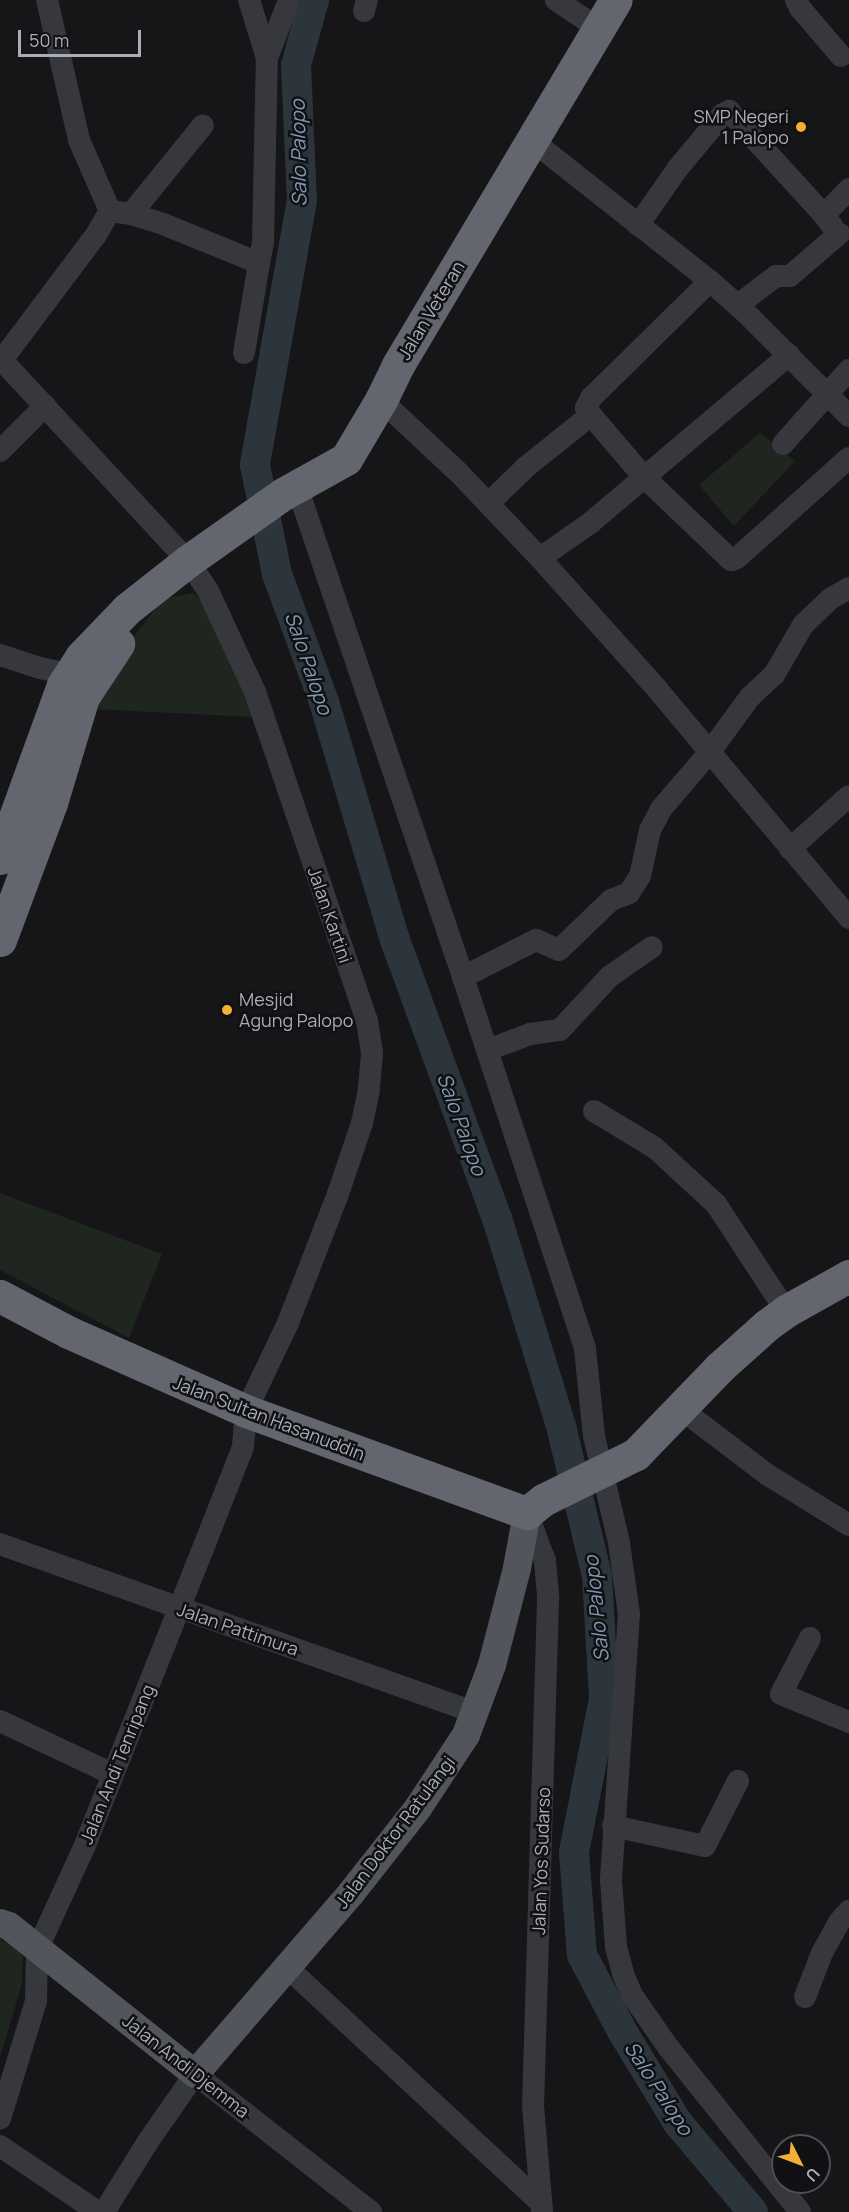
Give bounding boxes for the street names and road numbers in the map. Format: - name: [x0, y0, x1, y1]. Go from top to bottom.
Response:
- street label: Jalan Veteran: [393, 257, 469, 363]
- street label: Jalan Kartini: [303, 864, 357, 966]
- street label: Jalan Sultan Hasanuddin: [170, 1371, 368, 1465]
- street label: Jalan Pattimura: [174, 1598, 302, 1660]
- street label: Jalan Andi Tenripang: [75, 1681, 159, 1847]
- street label: Jalan Doktor Ratulangi: [331, 1752, 459, 1912]
- street label: Jalan Yos Sudarso: [528, 1787, 554, 1935]
- street label: Jalan Andi Djemma: [118, 2010, 254, 2122]

